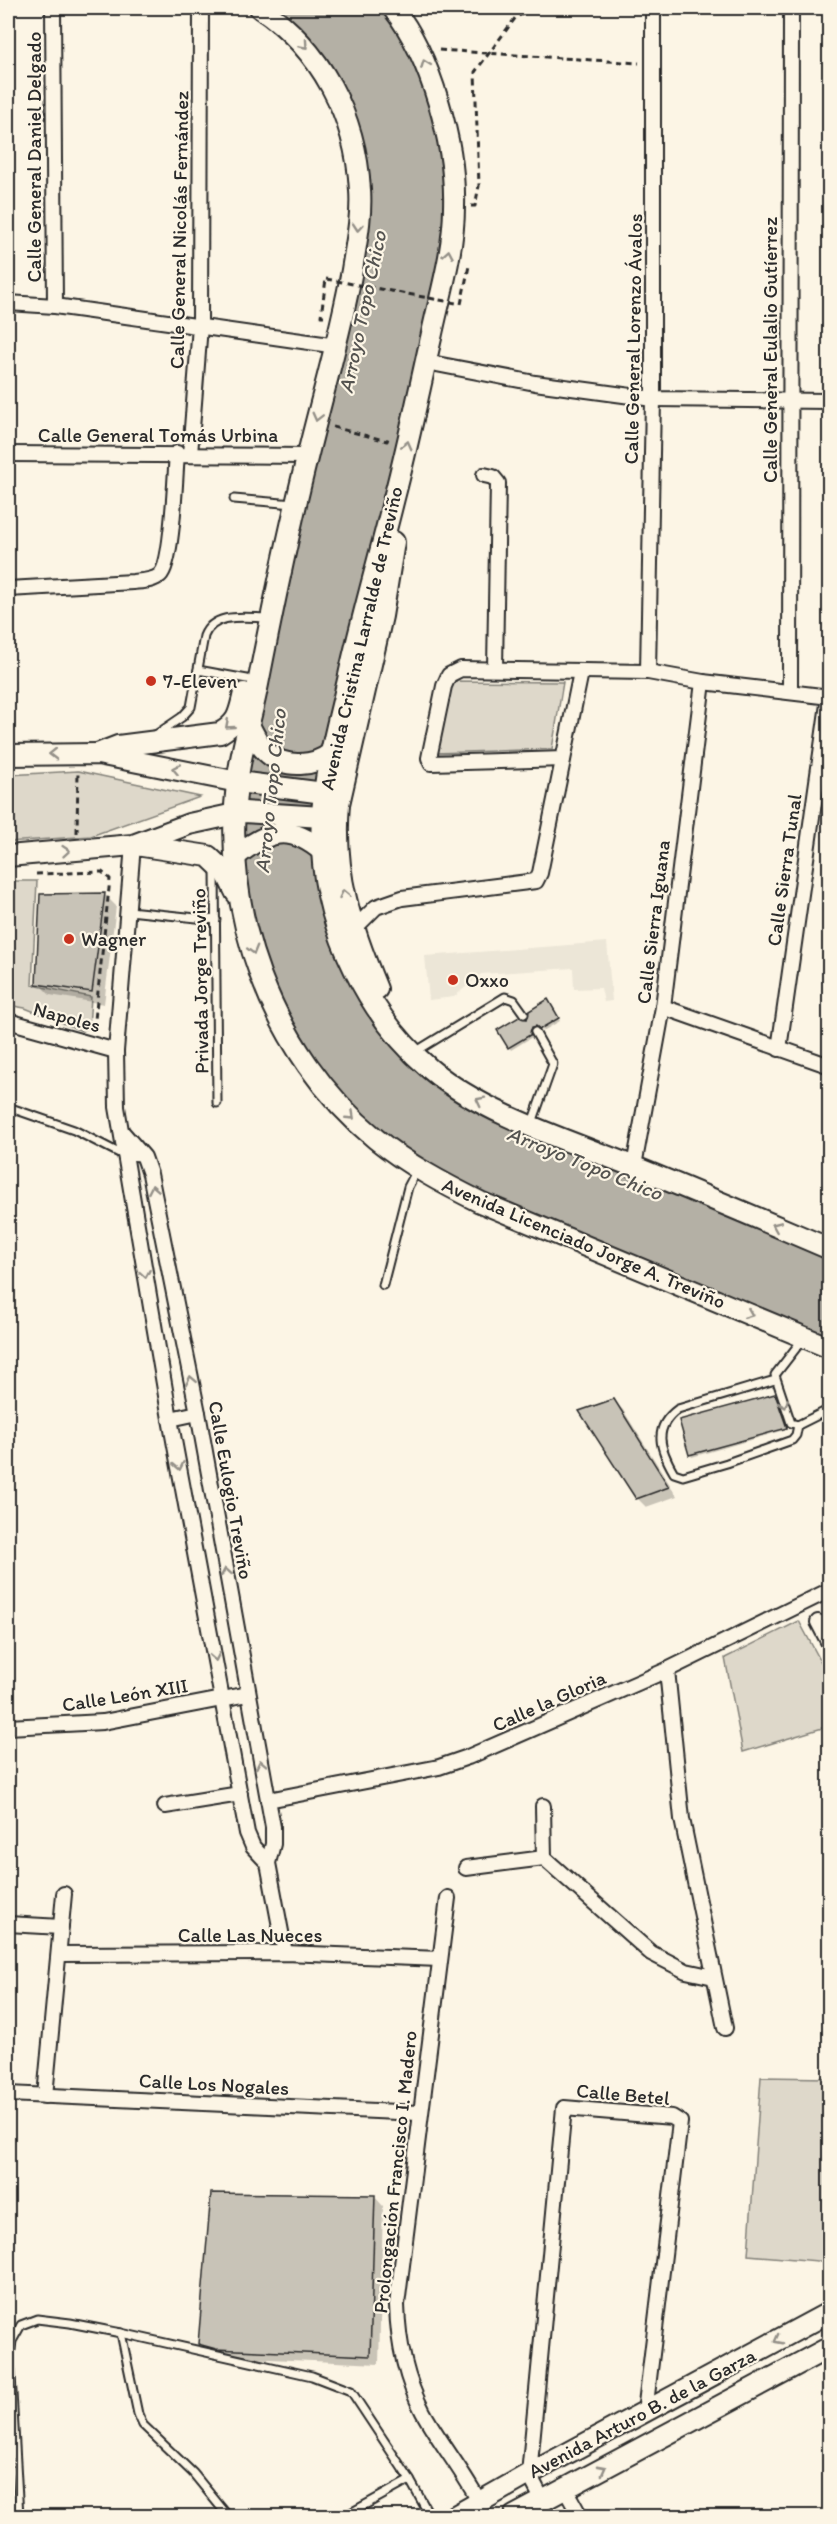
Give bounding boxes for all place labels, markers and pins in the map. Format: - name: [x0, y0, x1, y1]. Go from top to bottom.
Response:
- place label: 7-Eleven: [163, 669, 237, 693]
- marker: 7-Eleven: [144, 674, 158, 688]
- place label: Wagner: [81, 927, 146, 951]
- marker: Wagner: [62, 932, 76, 946]
- place label: Oxxo: [465, 968, 509, 992]
- marker: Oxxo: [446, 973, 460, 987]

